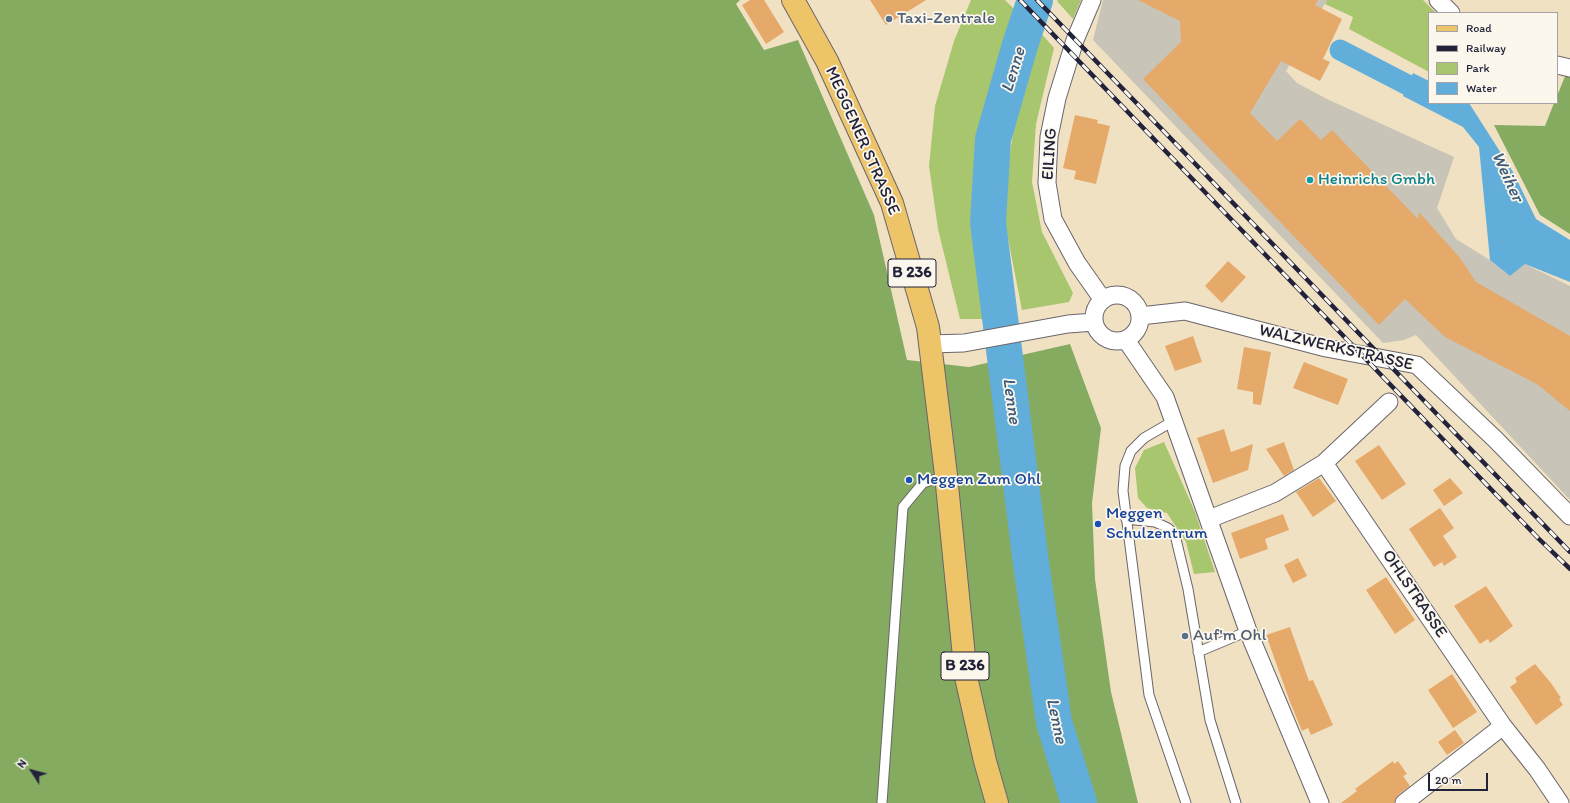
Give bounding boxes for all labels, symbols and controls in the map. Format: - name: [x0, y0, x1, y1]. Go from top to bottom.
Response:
- place label: Taxi-Zentrale: [897, 9, 995, 29]
- legend: [1428, 12, 1558, 104]
- marker: Taxi-Zentrale: [884, 14, 894, 24]
- text: Road: [1466, 21, 1492, 35]
- text: Railway: [1466, 41, 1506, 55]
- water label: Lenne: [997, 45, 1031, 95]
- text: Park: [1466, 61, 1490, 75]
- street label: MEGGENER STRASSE: [820, 64, 904, 218]
- text: Water: [1466, 81, 1497, 95]
- street label: EILING: [1038, 127, 1062, 181]
- water label: Weiher: [1486, 148, 1528, 206]
- place label: Heinrichs Gmbh: [1318, 170, 1435, 190]
- marker: Heinrichs Gmbh: [1305, 175, 1315, 185]
- road number: B 236: [888, 259, 936, 287]
- street label: WALZWERKSTRASSE: [1257, 320, 1415, 376]
- water label: Lenne: [997, 377, 1025, 425]
- place label: Meggen Zum Ohl: [917, 470, 1041, 490]
- marker: Meggen Zum Ohl: [904, 475, 914, 485]
- place label: Meggen Schulzentrum: [1106, 504, 1208, 544]
- marker: Meggen Schulzentrum: [1093, 519, 1103, 529]
- street label: OHLSTRASSE: [1377, 546, 1451, 642]
- place label: Auf'm Ohl: [1193, 626, 1266, 646]
- marker: Auf'm Ohl: [1180, 631, 1190, 641]
- road number: B 236: [941, 652, 989, 680]
- water label: Lenne: [1041, 696, 1071, 746]
- north arrow: [12, 751, 52, 791]
- text: N: [14, 757, 29, 770]
- scale bar: [1430, 765, 1490, 791]
- text: 20 m: [1435, 773, 1462, 787]

